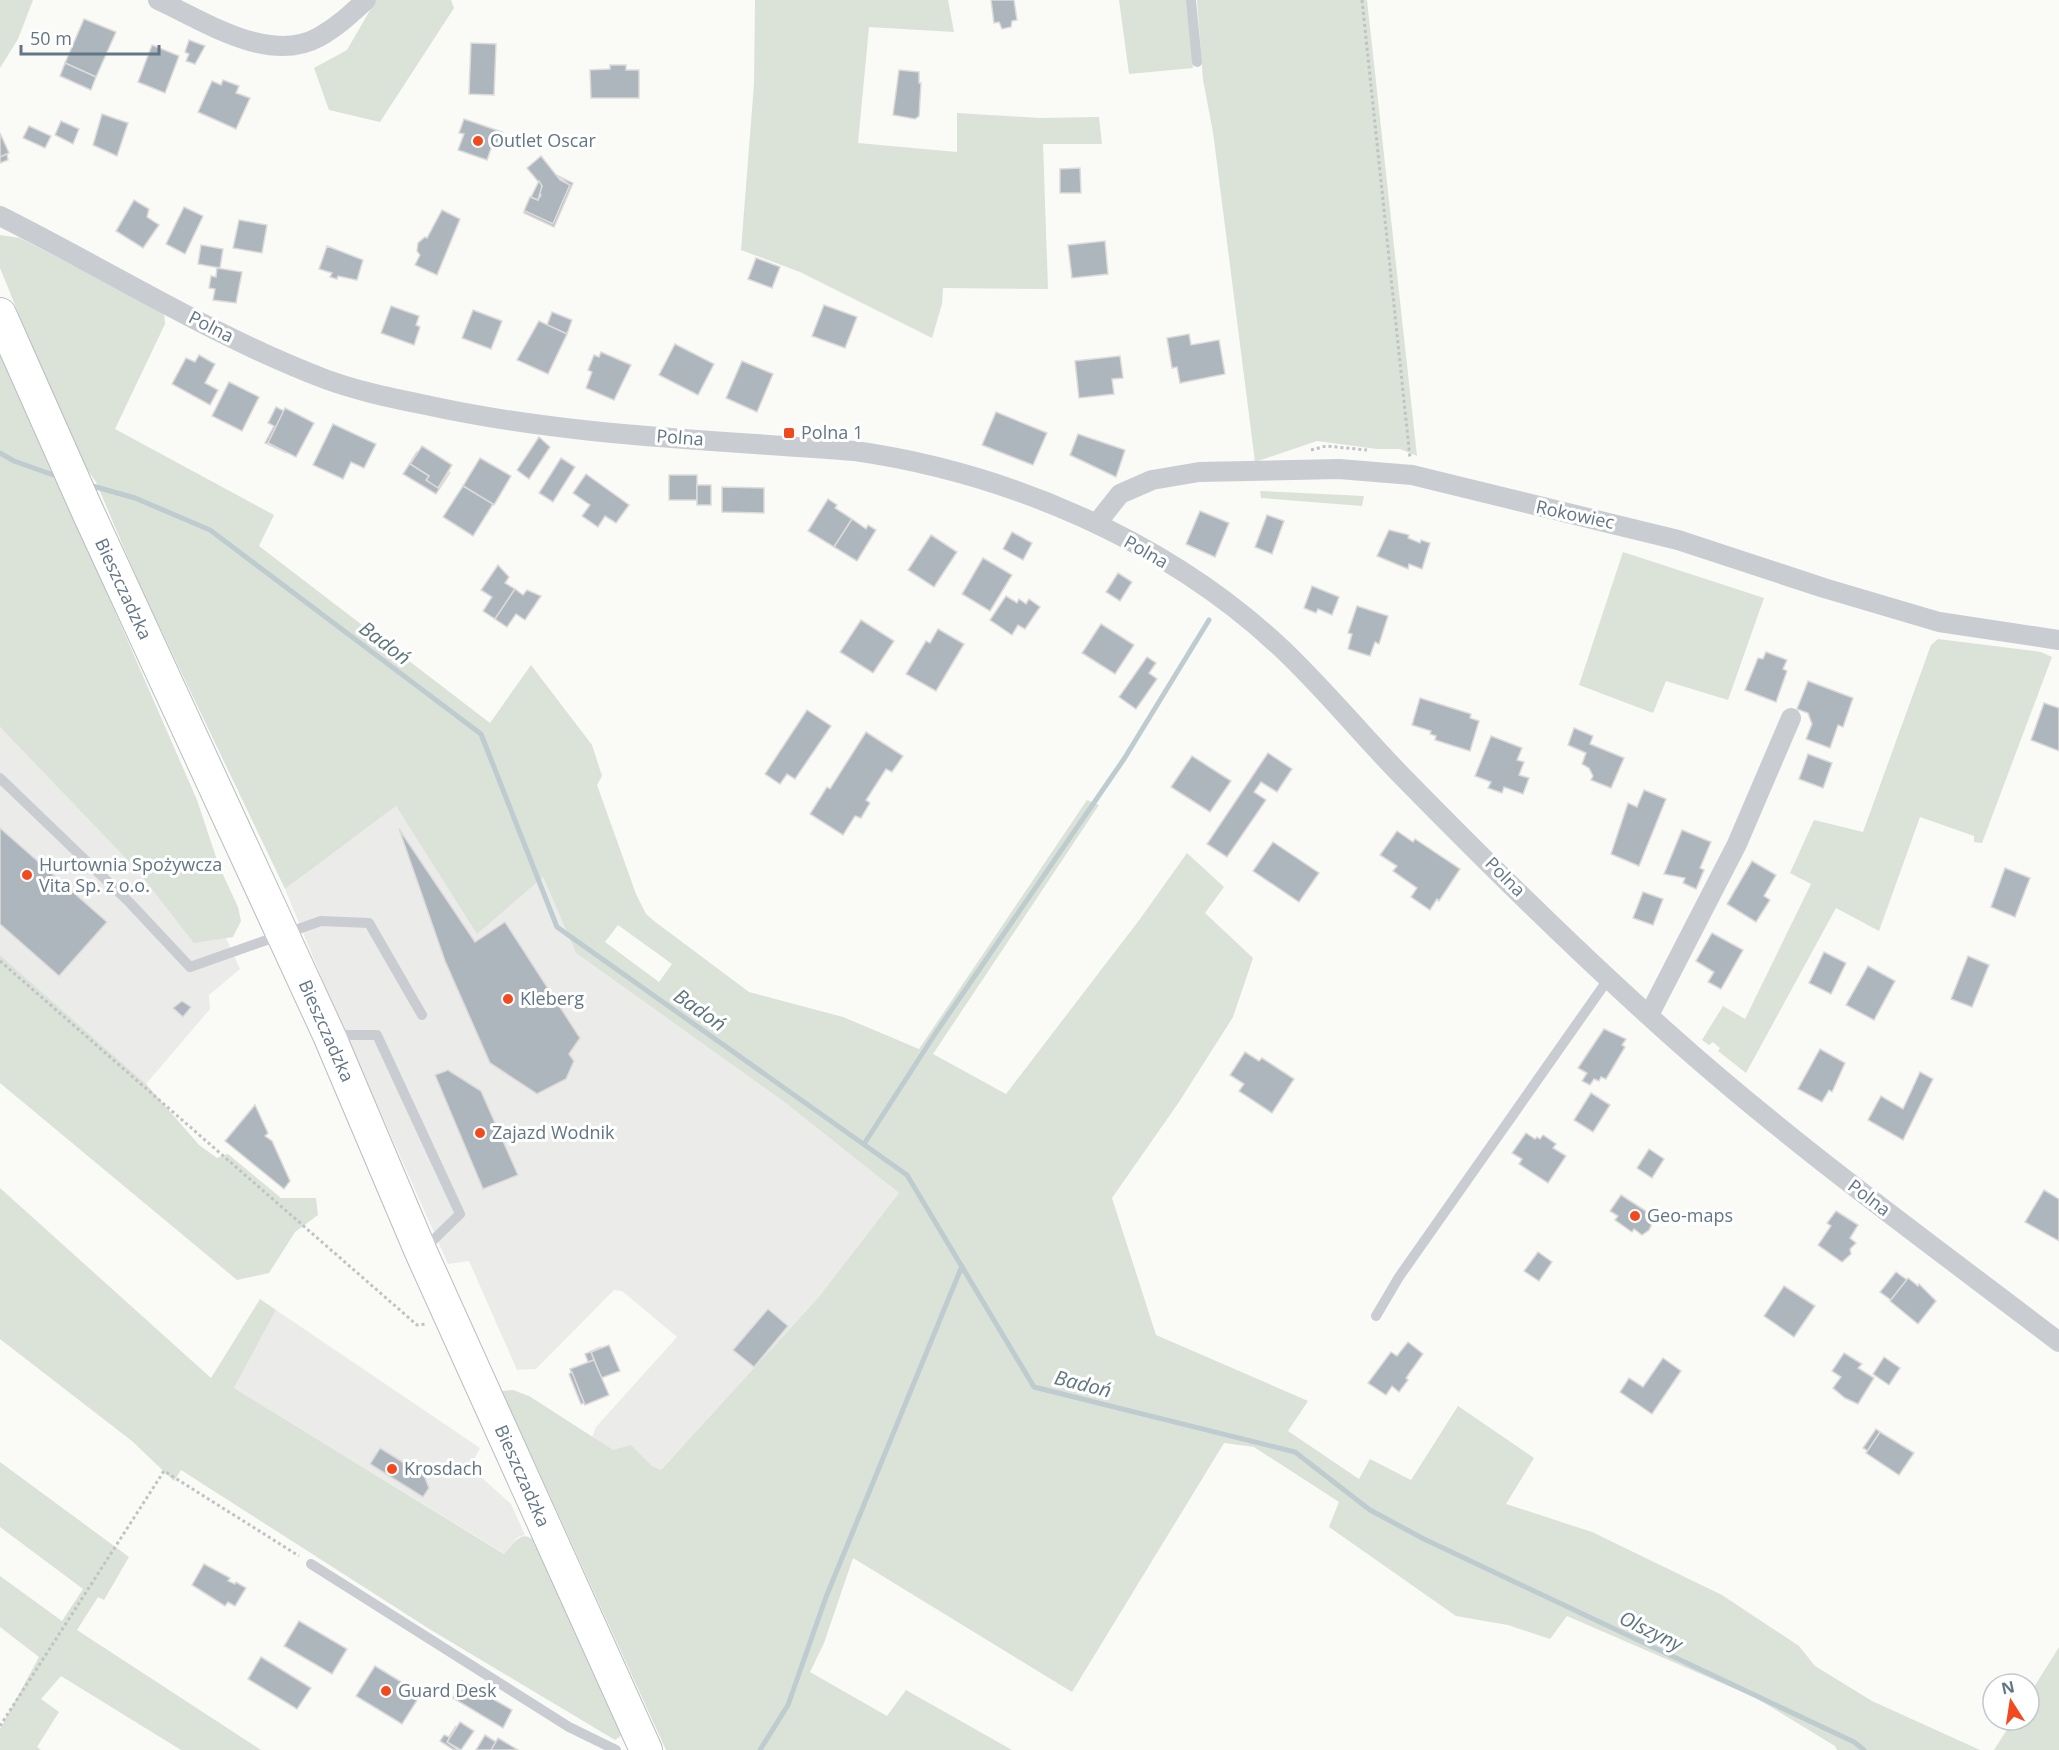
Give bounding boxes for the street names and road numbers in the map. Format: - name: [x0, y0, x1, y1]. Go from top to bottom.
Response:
- street label: Polna: [185, 305, 238, 348]
- street label: Polna: [656, 423, 704, 451]
- street label: Rokowiec: [1534, 494, 1617, 534]
- street label: Polna: [1120, 529, 1173, 573]
- street label: Bieszczadzka: [90, 534, 158, 643]
- street label: Polna: [1481, 851, 1531, 901]
- street label: Bieszczadzka: [294, 976, 360, 1085]
- street label: Polna: [1844, 1173, 1896, 1221]
- street label: Bieszczadzka: [490, 1421, 556, 1530]

